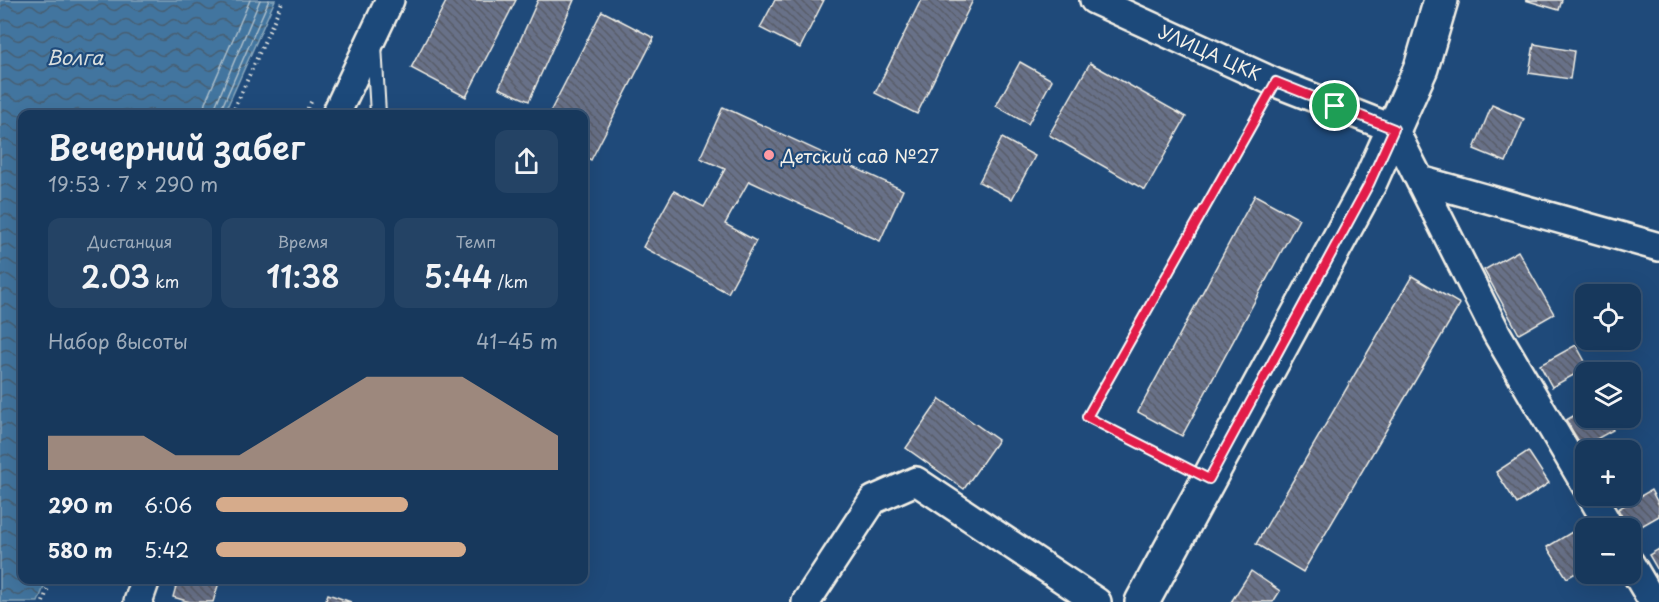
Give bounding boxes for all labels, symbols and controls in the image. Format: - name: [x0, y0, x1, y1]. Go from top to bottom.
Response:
- street label: УЛИЦА ЦКК: [1154, 17, 1266, 87]
- water label: Волга: [46, 42, 104, 72]
- pin: [1309, 80, 1360, 131]
- icon: arrive: [1318, 89, 1351, 122]
- text: Вечерний забег: [48, 121, 305, 171]
- button: share: [495, 130, 558, 193]
- place label: Детский сад №27: [780, 142, 939, 169]
- marker: Детский сад №27: [762, 148, 776, 162]
- text: 19:53 · 7 × 290 m: [48, 169, 218, 199]
- text: Дистанция: [88, 229, 172, 253]
- text: Время: [277, 229, 329, 253]
- text: Темп: [456, 229, 496, 253]
- text: 2.03: [81, 253, 150, 298]
- text: 11:38: [266, 253, 340, 298]
- text: 5:44: [424, 253, 492, 298]
- text: km: [150, 269, 179, 293]
- text: /km: [492, 269, 528, 293]
- map controls: [1575, 284, 1641, 584]
- button: locate: [1575, 284, 1641, 350]
- text: Набор высоты: [48, 326, 188, 356]
- text: 41–45 m: [476, 326, 558, 356]
- button: layers: [1575, 362, 1641, 428]
- button: +: [1575, 440, 1641, 506]
- text: 290 m: [48, 490, 113, 520]
- text: 6:06: [144, 490, 192, 520]
- button: −: [1575, 518, 1641, 584]
- text: 580 m: [48, 535, 113, 565]
- text: 5:42: [144, 535, 189, 565]

